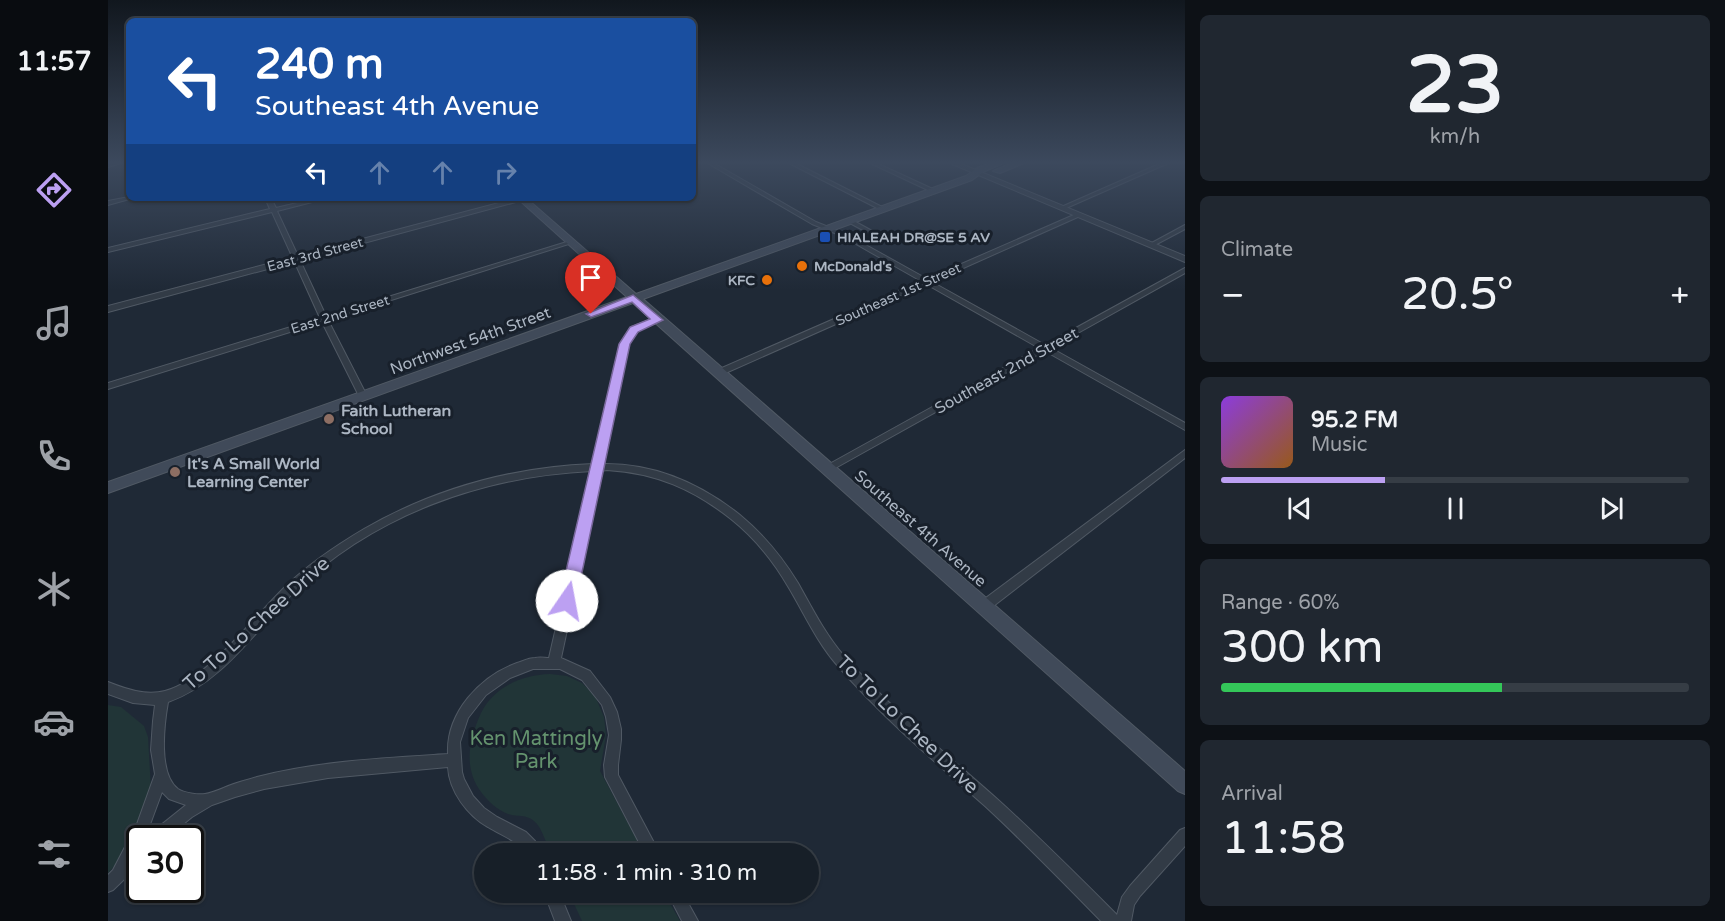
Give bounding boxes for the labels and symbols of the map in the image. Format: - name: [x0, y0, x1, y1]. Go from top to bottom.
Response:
- place label: HIALEAH DR@SE 5 AV: [837, 229, 990, 246]
- marker: HIALEAH DR@SE 5 AV: [818, 230, 832, 244]
- street label: East 3rd Street: [265, 233, 366, 275]
- pin: [565, 252, 616, 314]
- place label: McDonald's: [814, 258, 892, 275]
- marker: McDonald's: [795, 259, 809, 273]
- street label: Southeast 1st Street: [833, 259, 964, 330]
- place label: KFC: [728, 272, 755, 289]
- marker: KFC: [760, 273, 774, 287]
- street label: East 2nd Street: [289, 291, 392, 338]
- street label: Northwest 54th Street: [387, 303, 553, 379]
- street label: Southeast 2nd Street: [931, 323, 1082, 419]
- place label: Faith Lutheran School: [341, 401, 451, 439]
- marker: Faith Lutheran School: [322, 412, 336, 426]
- place label: It's A Small World Learning Center: [187, 454, 320, 492]
- marker: It's A Small World Learning Center: [168, 465, 182, 479]
- street label: Southeast 4th Avenue: [850, 466, 990, 592]
- street label: To To Lo Chee Drive: [179, 552, 335, 696]
- position arrow: [535, 569, 599, 633]
- street label: To To Lo Chee Drive: [831, 651, 983, 799]
- park label: Ken Mattingly Park: [469, 727, 603, 774]
- speed limit sign: 30: [126, 825, 204, 903]

